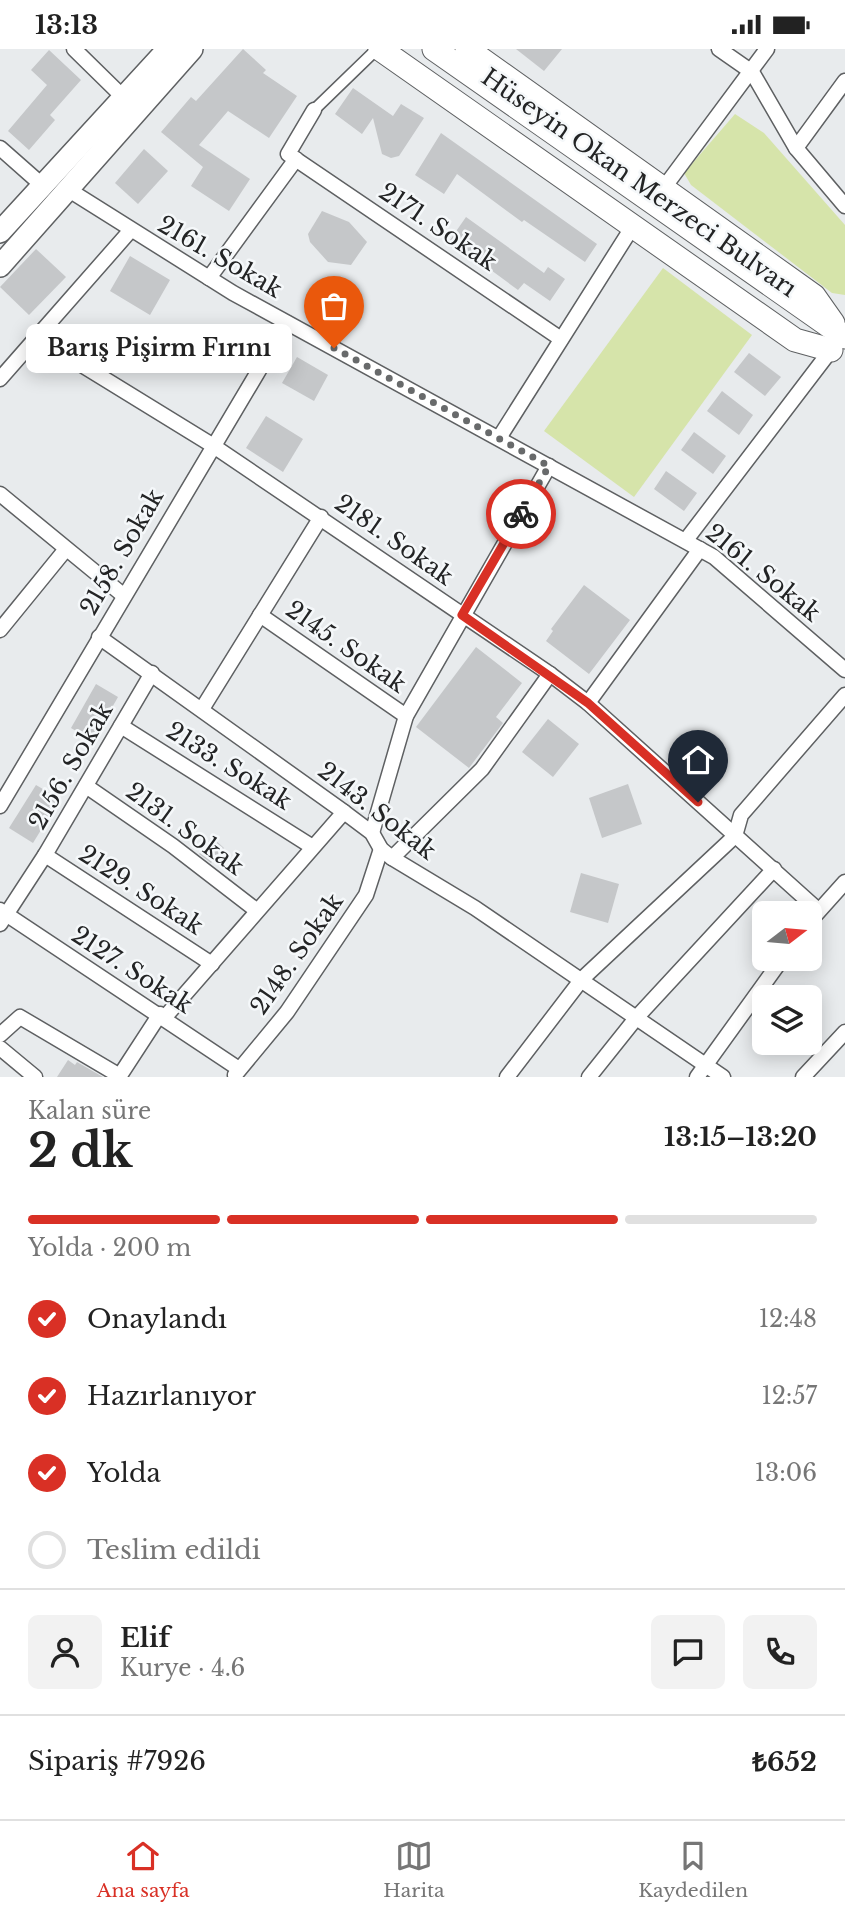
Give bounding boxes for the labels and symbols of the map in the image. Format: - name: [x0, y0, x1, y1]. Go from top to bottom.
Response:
- street label: Hüseyin Okan Merzeci Bulvarı: [476, 62, 803, 303]
- street label: 2171. Sokak: [374, 177, 503, 277]
- street label: 2161. Sokak: [153, 209, 288, 304]
- pin: [304, 276, 364, 348]
- callout: Barış Pişirm Fırını: [26, 323, 292, 373]
- courier: [486, 479, 556, 549]
- street label: 2158. Sokak: [74, 483, 169, 620]
- street label: 2181. Sokak: [329, 488, 459, 591]
- street label: 2161. Sokak: [700, 518, 827, 628]
- street label: 2145. Sokak: [281, 594, 412, 699]
- street label: 2156. Sokak: [23, 697, 119, 834]
- street label: 2133. Sokak: [161, 716, 297, 816]
- pin: [668, 730, 728, 802]
- street label: 2143. Sokak: [313, 756, 442, 866]
- street label: 2131. Sokak: [121, 776, 250, 881]
- street label: 2129. Sokak: [74, 839, 209, 941]
- street label: 2148. Sokak: [244, 887, 349, 1020]
- north arrow: [752, 901, 822, 971]
- street label: 2127. Sokak: [66, 920, 198, 1019]

